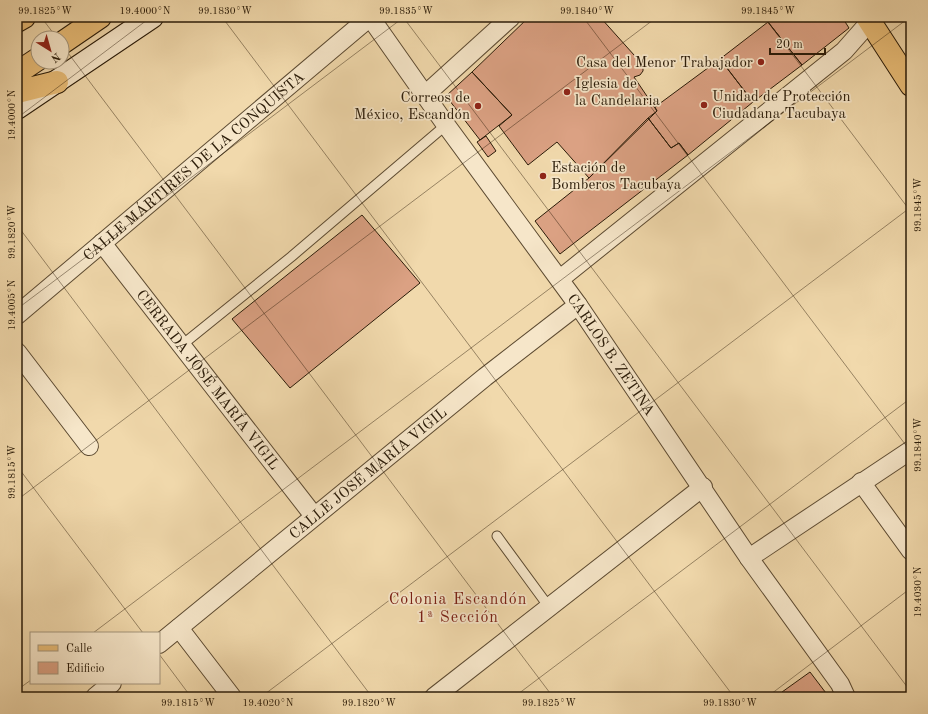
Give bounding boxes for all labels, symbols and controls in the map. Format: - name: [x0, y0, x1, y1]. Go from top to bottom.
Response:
- text: 99.1825°W: [18, 6, 72, 16]
- text: 19.4000°N: [119, 6, 171, 16]
- text: 99.1830°W: [198, 6, 252, 16]
- text: 99.1835°W: [379, 6, 433, 16]
- text: 99.1840°W: [560, 6, 614, 16]
- text: 99.1845°W: [741, 6, 795, 16]
- north arrow: [30, 30, 70, 70]
- scale bar: [770, 30, 825, 56]
- text: 20 m: [776, 39, 803, 51]
- text: N: [48, 50, 62, 64]
- place label: Casa del Menor Trabajador: [576, 56, 753, 71]
- marker: Casa del Menor Trabajador: [756, 57, 766, 67]
- street label: CALLE MÁRTIRES DE LA CONQUISTA: [81, 69, 308, 264]
- place label: Iglesia de la Candelaria: [575, 77, 661, 109]
- marker: Iglesia de la Candelaria: [562, 87, 572, 97]
- text: 19.4000°N: [7, 89, 17, 141]
- place label: Unidad de Protección Ciudadana Tacubaya: [712, 90, 851, 122]
- place label: Correos de México, Escandón: [354, 91, 470, 123]
- marker: Unidad de Protección Ciudadana Tacubaya: [699, 100, 709, 110]
- marker: Correos de México, Escandón: [473, 101, 483, 111]
- place label: Estación de Bomberos Tacubaya: [551, 161, 682, 193]
- marker: Estación de Bomberos Tacubaya: [538, 171, 548, 181]
- text: 99.1845°W: [913, 178, 923, 232]
- text: 99.1820°W: [7, 205, 17, 259]
- text: 19.4005°N: [7, 279, 17, 331]
- street label: CERRADA JOSÉ MARÍA VIGIL: [133, 288, 281, 473]
- street label: CARLOS B. ZETINA: [564, 292, 657, 419]
- street label: CALLE JOSÉ MARÍA VIGIL: [287, 405, 450, 543]
- text: 99.1840°W: [913, 418, 923, 472]
- text: 99.1815°W: [7, 445, 17, 499]
- text: 19.4030°N: [913, 566, 923, 618]
- district label: Colonia Escandón 1ª Sección: [389, 592, 527, 626]
- legend: [30, 632, 160, 684]
- text: Calle: [66, 643, 92, 655]
- text: Edificio: [66, 663, 105, 675]
- text: 99.1815°W: [161, 698, 215, 708]
- text: 19.4020°N: [242, 698, 294, 708]
- text: 99.1820°W: [342, 698, 396, 708]
- text: 99.1825°W: [522, 698, 576, 708]
- text: 99.1830°W: [703, 698, 757, 708]

